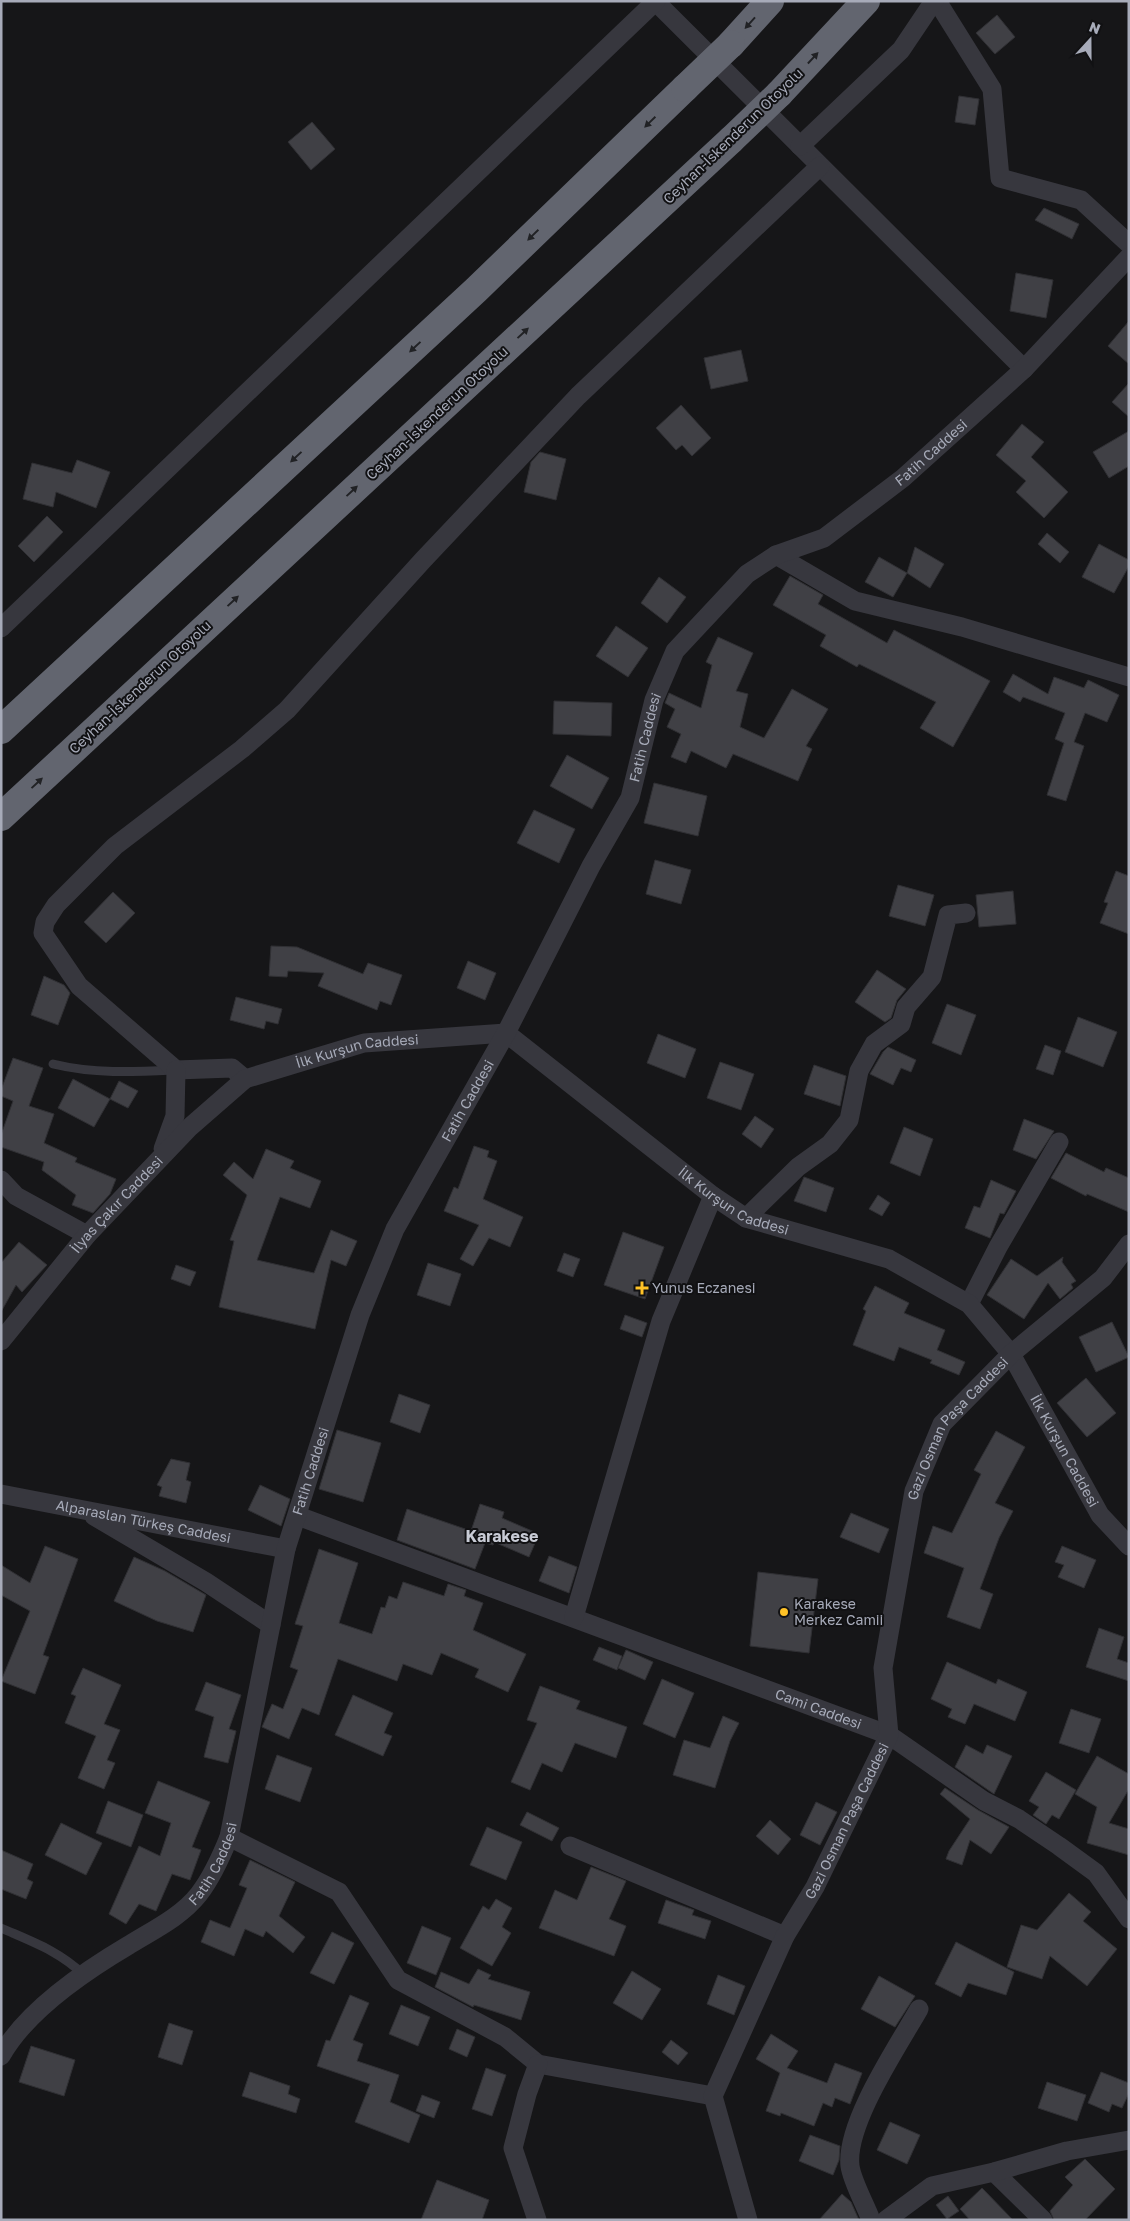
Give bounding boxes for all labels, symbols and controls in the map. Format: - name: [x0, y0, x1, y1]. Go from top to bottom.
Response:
- north arrow: [1065, 15, 1115, 65]
- one-way arrow: [744, 16, 756, 28]
- text: N: [1087, 18, 1103, 37]
- one-way arrow: [807, 52, 818, 65]
- street label: Ceyhan-İskenderun Otoyolu: [659, 64, 806, 207]
- one-way arrow: [645, 116, 657, 128]
- one-way arrow: [528, 229, 540, 241]
- one-way arrow: [517, 327, 529, 339]
- one-way arrow: [410, 341, 422, 353]
- street label: Ceyhan-İskenderun Otoyolu: [362, 342, 511, 483]
- street label: Fatih Caddesi: [891, 415, 970, 489]
- one-way arrow: [290, 451, 302, 463]
- one-way arrow: [346, 485, 358, 497]
- one-way arrow: [226, 595, 238, 607]
- street label: Ceyhan-İskenderun Otoyolu: [65, 616, 214, 757]
- street label: Fatih Caddesi: [625, 690, 664, 784]
- one-way arrow: [30, 777, 42, 789]
- street label: İlk Kurşun Caddesi: [294, 1030, 419, 1071]
- street label: Fatih Caddesi: [437, 1057, 497, 1145]
- street label: İlyas Çakır Caddesi: [67, 1152, 166, 1256]
- street label: İlk Kurşun Caddesi: [675, 1163, 791, 1238]
- place label: Yunus Eczanesi: [652, 1279, 756, 1296]
- marker: Yunus Eczanesi: [636, 1282, 648, 1294]
- street label: Gazi Osman Paşa Caddesi: [904, 1353, 1011, 1501]
- street label: İlk Kurşun Caddesi: [1027, 1391, 1103, 1510]
- street label: Fatih Caddesi: [288, 1425, 332, 1517]
- street label: Alparaslan Türkeş Caddesi: [55, 1496, 232, 1546]
- district label: Karakese: [466, 1526, 538, 1546]
- place label: Karakese Merkez Camii: [794, 1595, 883, 1628]
- marker: Karakese Merkez Camii: [778, 1606, 790, 1618]
- street label: Cami Caddesi: [773, 1685, 864, 1732]
- street label: Gazi Osman Paşa Caddesi: [801, 1740, 892, 1902]
- street label: Fatih Caddesi: [185, 1821, 240, 1908]

